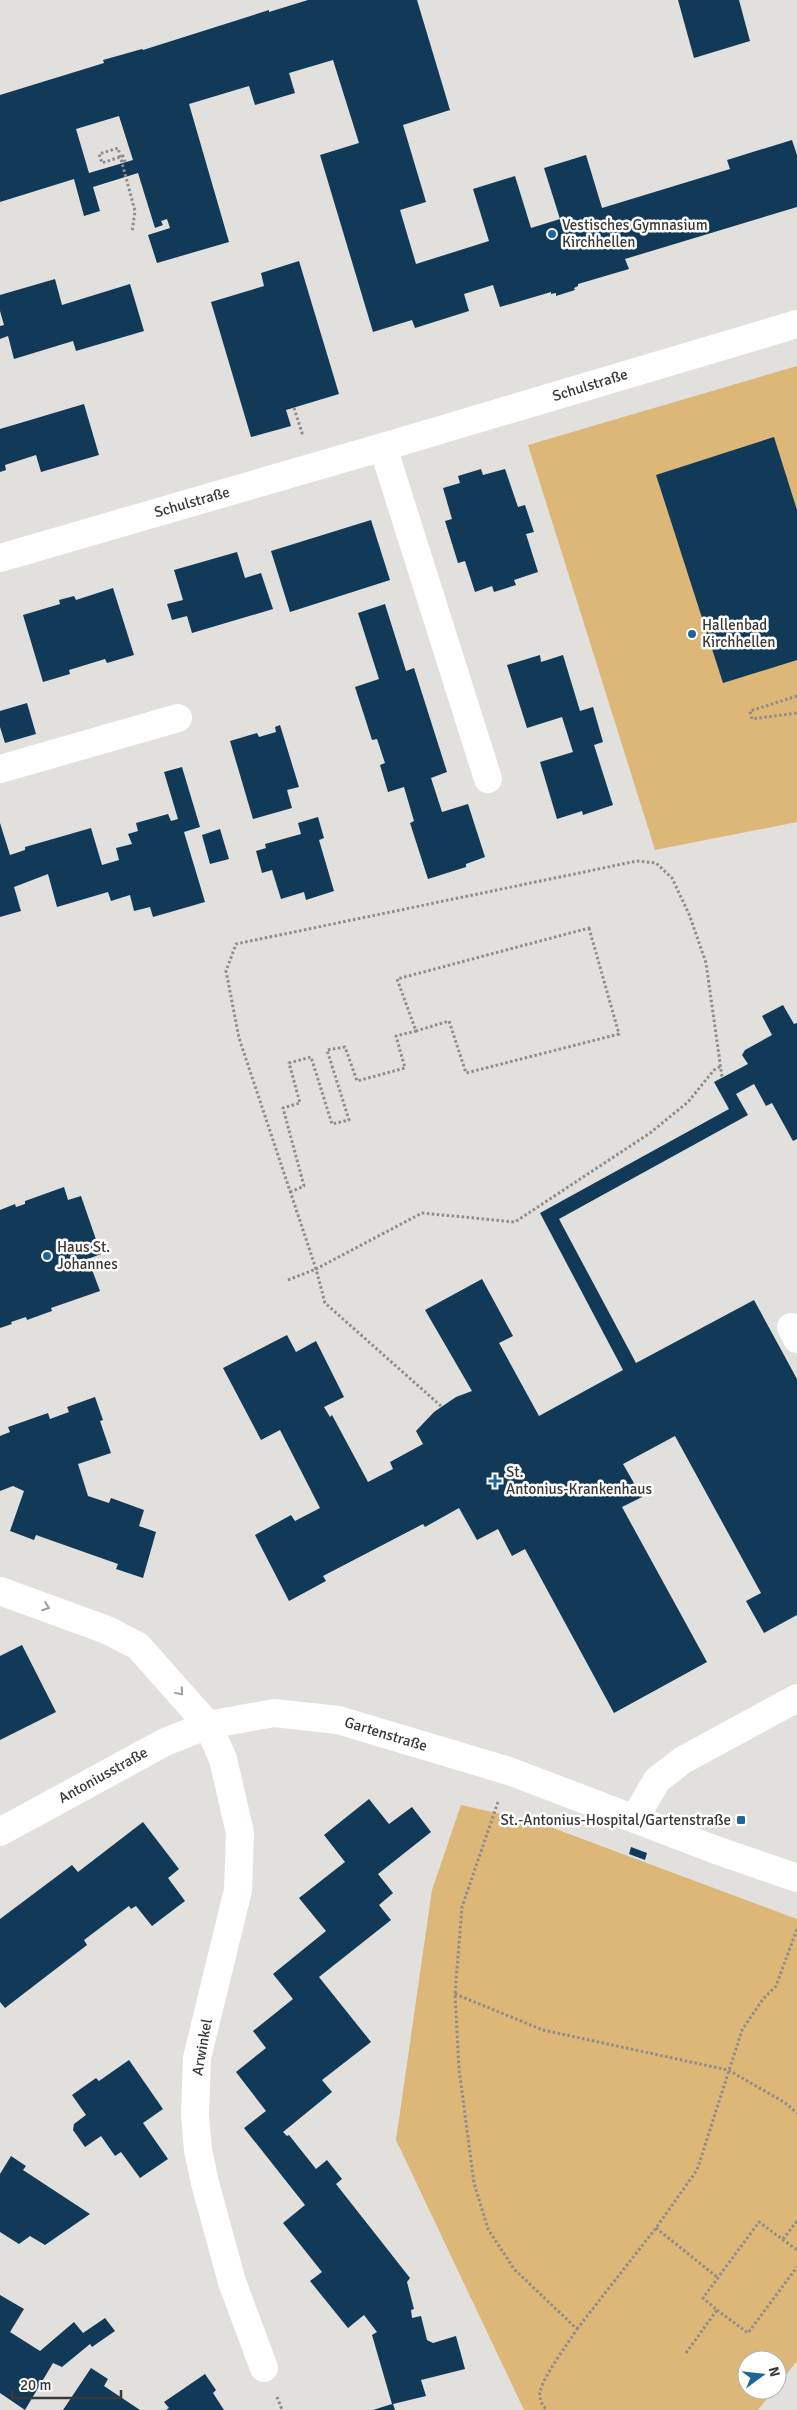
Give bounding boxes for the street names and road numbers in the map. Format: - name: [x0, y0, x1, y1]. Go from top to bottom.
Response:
- street label: Schulstraße: [550, 365, 630, 405]
- street label: Schulstraße: [152, 483, 232, 521]
- street label: Gartenstraße: [342, 1713, 430, 1755]
- street label: Antoniusstraße: [55, 1743, 151, 1807]
- street label: Arwinkel: [188, 2017, 216, 2077]

